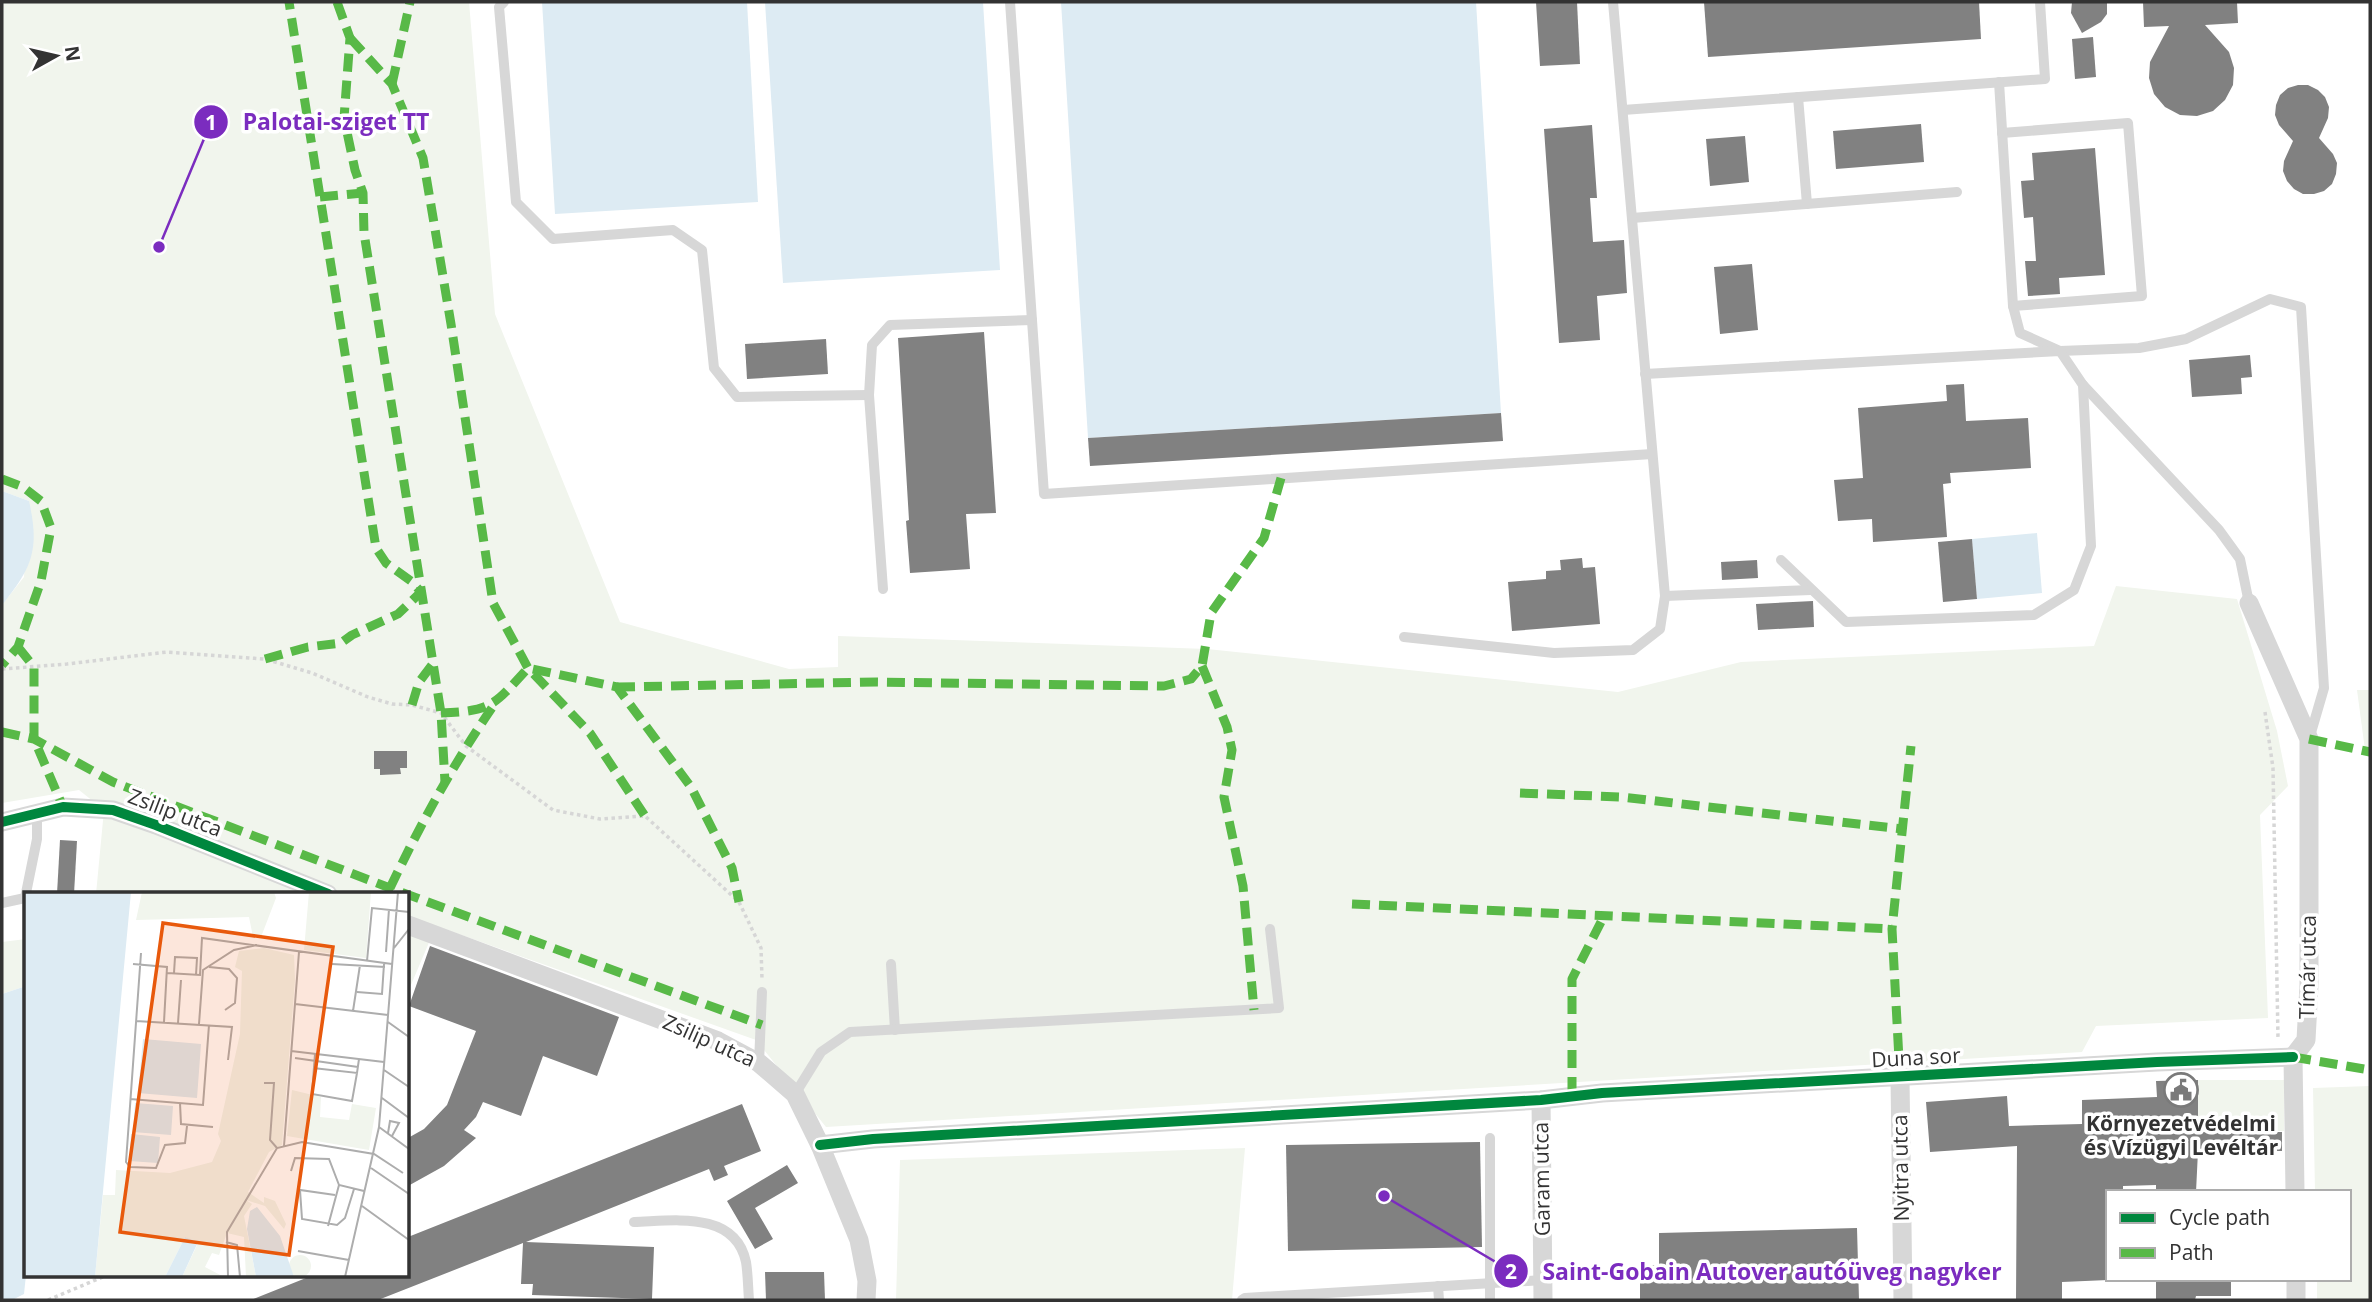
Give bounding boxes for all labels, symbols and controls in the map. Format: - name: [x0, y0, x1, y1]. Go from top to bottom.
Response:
- north arrow: [21, 21, 91, 91]
- text: N: [59, 44, 87, 63]
- callout: Palotai-sziget TT: [193, 100, 443, 144]
- text: Palotai-sziget TT: [243, 105, 429, 137]
- text: 1: [205, 108, 217, 136]
- street label: Zsilip utca: [124, 781, 226, 843]
- inset map: [24, 892, 410, 1278]
- street label: Tímár utca: [2292, 915, 2322, 1019]
- street label: Zsilip utca: [659, 1007, 760, 1073]
- street label: Duna sor: [1871, 1041, 1962, 1073]
- public building icon: Környezetvédelmi és Vízügyi Levéltár: [2162, 1071, 2200, 1109]
- place label: Környezetvédelmi és Vízügyi Levéltár: [2084, 1109, 2279, 1161]
- street label: Nyitra utca: [1885, 1114, 1915, 1222]
- street label: Garam utca: [1526, 1122, 1556, 1236]
- legend: [2106, 1190, 2351, 1281]
- text: Cycle path: [2169, 1203, 2270, 1231]
- text: Path: [2169, 1238, 2214, 1266]
- callout: Saint-Gobain Autover autóüveg nagyker: [1494, 1249, 2016, 1293]
- text: Saint-Gobain Autover autóüveg nagyker: [1542, 1255, 2002, 1287]
- text: 2: [1505, 1257, 1517, 1285]

